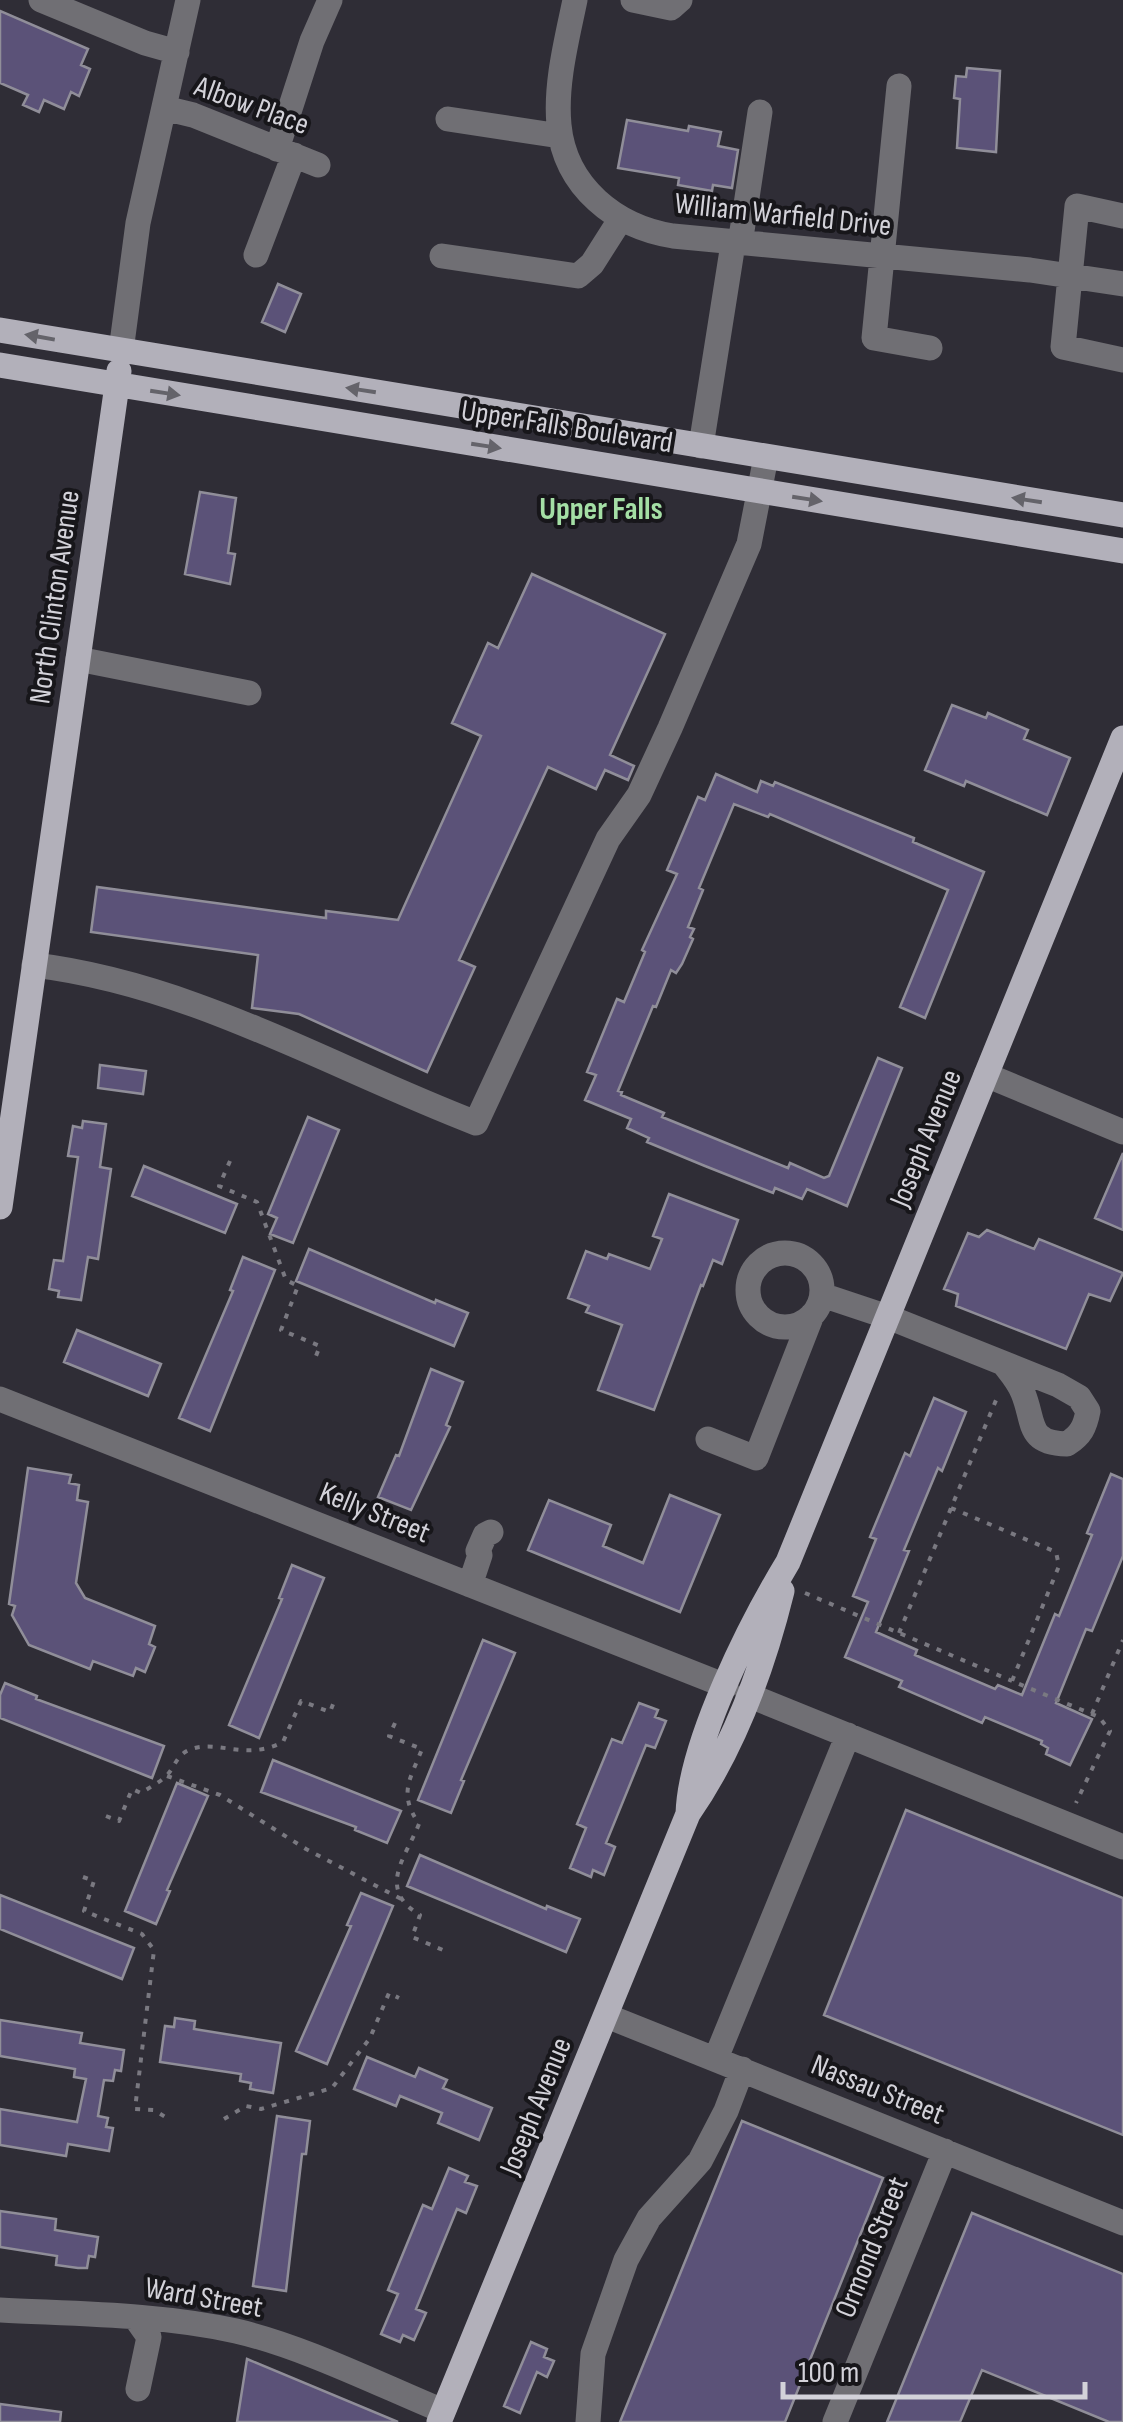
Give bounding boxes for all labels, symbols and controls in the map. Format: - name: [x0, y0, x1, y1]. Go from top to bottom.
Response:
- street label: Albow Place: [189, 68, 314, 143]
- street label: William Warfield Drive: [673, 186, 893, 244]
- one-way arrow: [24, 329, 55, 344]
- one-way arrow: [345, 381, 376, 397]
- one-way arrow: [150, 386, 182, 401]
- street label: Upper Falls Boulevard: [459, 393, 675, 461]
- one-way arrow: [471, 439, 502, 454]
- street label: North Clinton Avenue: [22, 488, 88, 706]
- district label: Upper Falls: [539, 490, 663, 529]
- one-way arrow: [1011, 491, 1042, 507]
- one-way arrow: [791, 492, 823, 507]
- street label: Joseph Avenue: [882, 1064, 970, 1213]
- street label: Kelly Street: [314, 1475, 435, 1551]
- street label: Joseph Avenue: [492, 2032, 580, 2181]
- street label: Nassau Street: [806, 2047, 949, 2133]
- street label: Ormond Street: [827, 2172, 916, 2323]
- street label: Ward Street: [142, 2270, 266, 2326]
- scale bar: [783, 2337, 1086, 2399]
- text: 100 m: [798, 2355, 859, 2391]

